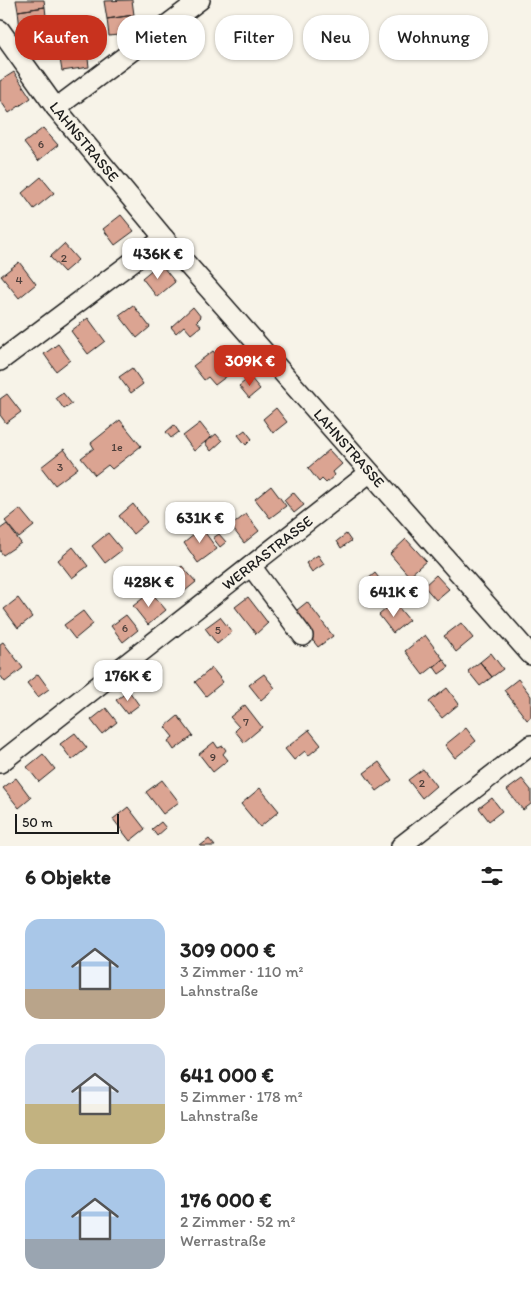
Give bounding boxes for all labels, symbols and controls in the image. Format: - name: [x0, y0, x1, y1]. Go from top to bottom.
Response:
- chip: Kaufen: [15, 15, 107, 60]
- chip: Mieten: [117, 15, 205, 60]
- chip: Filter: [215, 15, 293, 60]
- chip: Neu: [303, 15, 369, 60]
- chip: Wohnung: [379, 15, 488, 60]
- street label: LAHNSTRASSE: [46, 98, 123, 186]
- house number: 6: [38, 137, 44, 151]
- pin: 436K €: [117, 238, 199, 280]
- text: 436K €: [133, 244, 183, 263]
- house number: 2: [61, 251, 68, 265]
- house number: 4: [15, 273, 23, 287]
- pin: 309K €: [209, 344, 291, 387]
- text: 309K €: [225, 351, 275, 370]
- street label: LAHNSTRASSE: [310, 405, 388, 491]
- house number: 1e: [111, 440, 123, 454]
- house number: 3: [57, 460, 64, 474]
- pin: 631K €: [159, 502, 241, 544]
- text: 631K €: [176, 508, 224, 527]
- street label: WERRASTRASSE: [218, 512, 316, 594]
- pin: 428K €: [108, 566, 190, 608]
- text: 428K €: [124, 572, 174, 591]
- pin: 641K €: [353, 576, 435, 618]
- text: 641K €: [370, 582, 418, 601]
- house number: 6: [122, 621, 128, 635]
- house number: 5: [215, 623, 221, 637]
- pin: 176K €: [87, 660, 169, 702]
- text: 176K €: [105, 666, 151, 685]
- house number: 7: [243, 715, 249, 729]
- house number: 9: [210, 750, 216, 764]
- house number: 2: [419, 776, 426, 790]
- scale bar: [15, 811, 119, 834]
- text: 50 m: [22, 814, 53, 831]
- icon: filters: [478, 862, 506, 890]
- text: 6 Objekte: [25, 864, 111, 889]
- text: 309 000 €: [180, 937, 276, 962]
- icon: home: [65, 939, 125, 999]
- text: 3 Zimmer · 110 m²: [180, 962, 304, 981]
- text: Lahnstraße: [180, 981, 258, 1000]
- text: 641 000 €: [180, 1062, 274, 1087]
- icon: home: [65, 1064, 125, 1124]
- text: 5 Zimmer · 178 m²: [180, 1087, 303, 1106]
- text: Lahnstraße: [180, 1106, 258, 1125]
- text: 176 000 €: [180, 1187, 272, 1212]
- icon: home: [65, 1189, 125, 1249]
- text: 2 Zimmer · 52 m²: [180, 1212, 295, 1231]
- text: Werrastraße: [180, 1231, 266, 1250]

